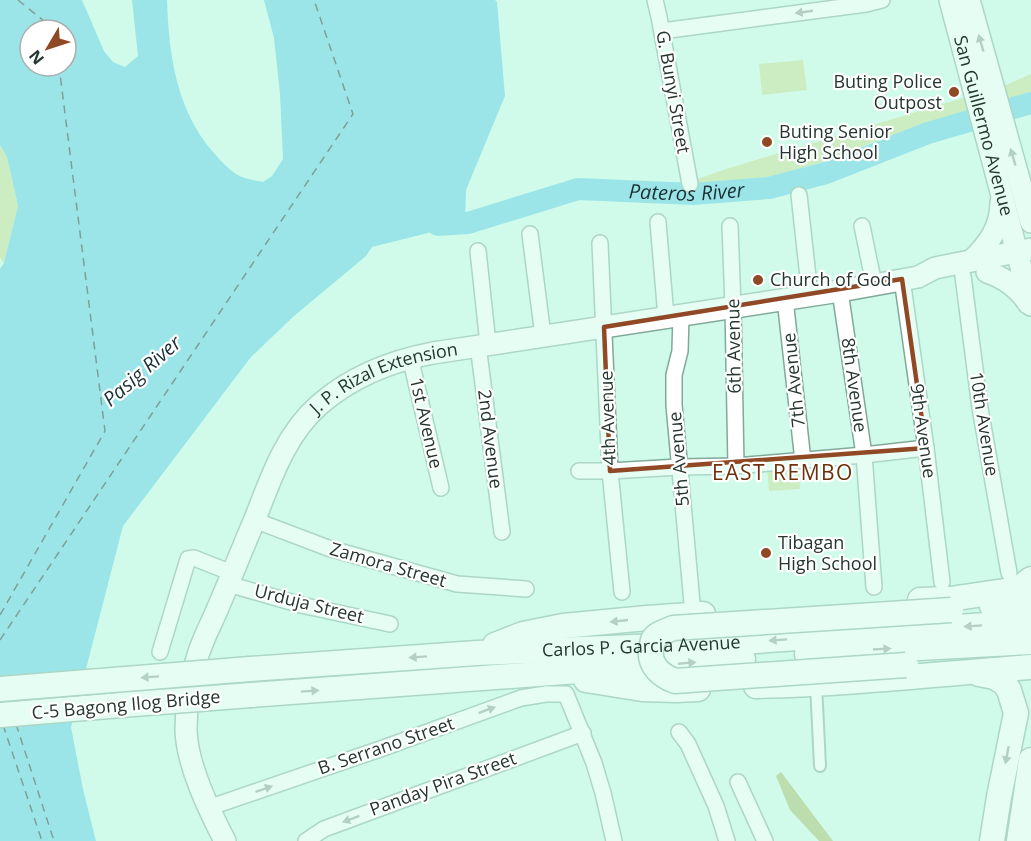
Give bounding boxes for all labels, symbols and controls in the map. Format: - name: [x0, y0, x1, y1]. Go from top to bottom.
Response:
- one-way arrow: [794, 8, 813, 17]
- north arrow: [18, 18, 78, 78]
- street label: G. Bunyi Street: [651, 28, 697, 155]
- street label: San Guillermo Avenue: [949, 33, 1020, 218]
- one-way arrow: [976, 34, 985, 52]
- text: N: [24, 45, 49, 69]
- place label: Buting Police Outpost: [833, 69, 942, 114]
- marker: Buting Police Outpost: [947, 85, 961, 99]
- place label: Buting Senior High School: [779, 119, 893, 164]
- marker: Buting Senior High School: [760, 135, 774, 149]
- one-way arrow: [1008, 147, 1017, 165]
- water label: Pateros River: [628, 176, 747, 207]
- place label: Church of God: [770, 267, 892, 291]
- marker: Church of God: [751, 273, 765, 287]
- street label: 6th Avenue: [720, 298, 746, 394]
- water label: Pasig River: [97, 328, 187, 412]
- street label: 7th Avenue: [776, 332, 810, 429]
- street label: J. P. Rizal Extension: [302, 336, 459, 420]
- street label: 8th Avenue: [836, 336, 873, 434]
- street label: 4th Avenue: [593, 370, 621, 466]
- street label: 10th Avenue: [965, 370, 1005, 478]
- street label: 1st Avenue: [405, 375, 449, 471]
- street label: 9th Avenue: [905, 382, 942, 480]
- street label: 2nd Avenue: [473, 388, 509, 490]
- street label: 5th Avenue: [662, 411, 694, 507]
- district label: EAST REMBO: [712, 458, 854, 486]
- place label: Tibagan High School: [778, 530, 877, 575]
- street label: Zamora Street: [327, 536, 449, 592]
- marker: Tibagan High School: [759, 546, 773, 560]
- street label: Urduja Street: [252, 578, 366, 628]
- one-way arrow: [609, 616, 628, 626]
- one-way arrow: [963, 621, 982, 631]
- street label: Carlos P. Garcia Avenue: [542, 629, 741, 662]
- one-way arrow: [769, 635, 788, 644]
- one-way arrow: [872, 645, 891, 654]
- one-way arrow: [409, 652, 428, 662]
- one-way arrow: [678, 658, 697, 668]
- one-way arrow: [140, 672, 159, 682]
- street label: C-5 Bagong Ilog Bridge: [31, 684, 221, 724]
- one-way arrow: [300, 686, 319, 696]
- one-way arrow: [478, 705, 496, 715]
- street label: B. Serrano Street: [314, 711, 457, 780]
- street label: Panday Pira Street: [366, 745, 519, 821]
- one-way arrow: [1002, 746, 1011, 765]
- one-way arrow: [255, 784, 273, 793]
- one-way arrow: [341, 814, 359, 824]

